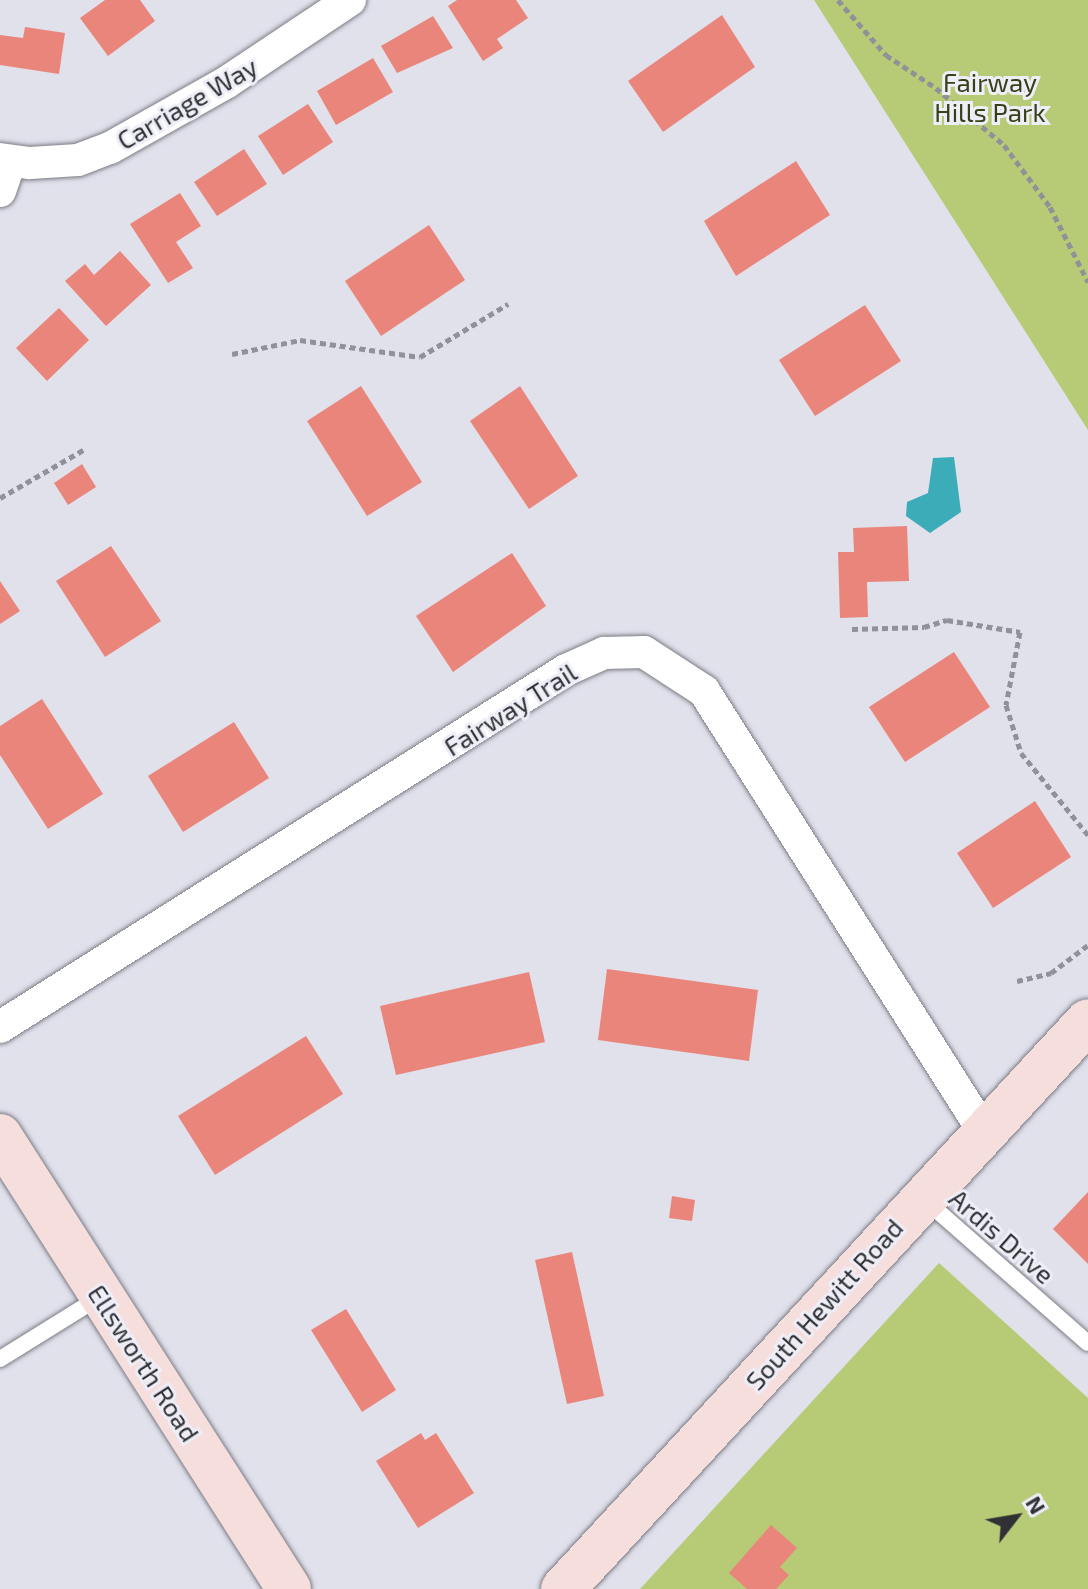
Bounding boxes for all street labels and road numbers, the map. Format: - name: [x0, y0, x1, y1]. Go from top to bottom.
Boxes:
- street label: Carriage Way: [111, 50, 263, 156]
- street label: Fairway Trail: [438, 656, 582, 762]
- street label: Ardis Drive: [943, 1182, 1061, 1290]
- street label: South Hewitt Road: [739, 1212, 909, 1396]
- street label: Ellsworth Road: [82, 1279, 206, 1447]

